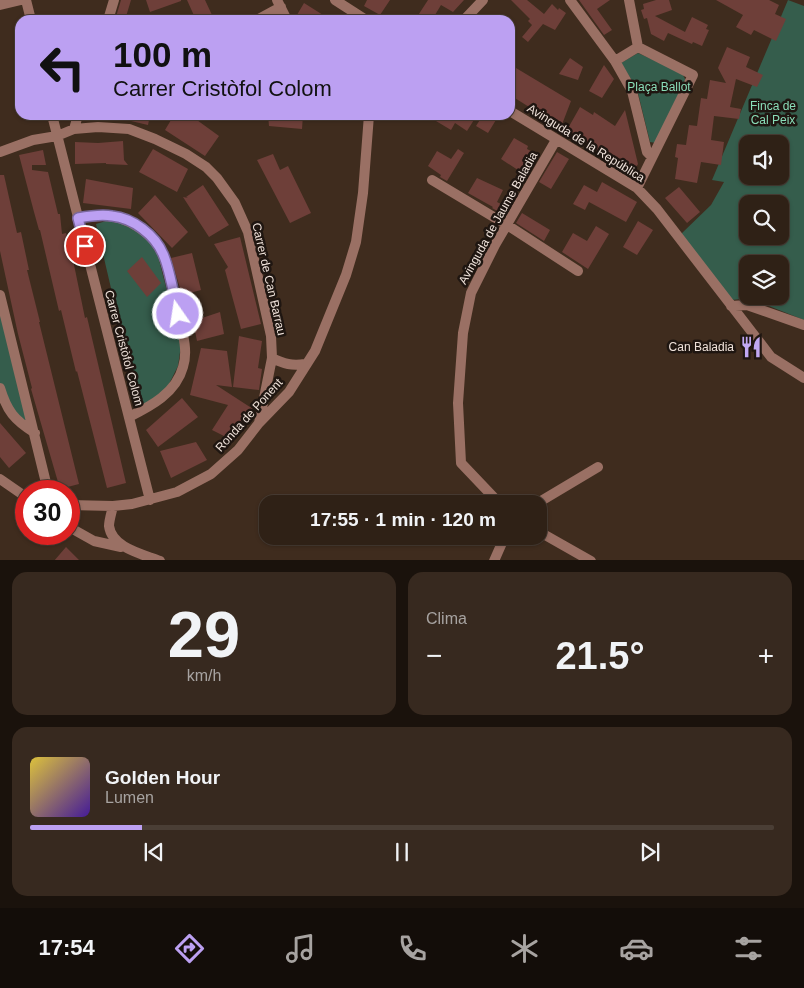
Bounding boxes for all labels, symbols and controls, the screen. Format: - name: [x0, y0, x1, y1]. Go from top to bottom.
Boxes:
- icon: left: [30, 35, 95, 100]
- text: 100 m: [113, 35, 212, 74]
- text: Carrer Cristòfol Colom: [113, 76, 332, 101]
- park label: Plaça Ballot: [627, 80, 691, 94]
- park label: Finca de Cal Peix: [750, 99, 796, 127]
- street label: Avinguda de la República: [525, 101, 648, 185]
- map controls: [739, 135, 789, 305]
- button: sound: [739, 135, 789, 185]
- street label: Avinguda de Jaume Baladia: [456, 149, 540, 287]
- button: search: [739, 195, 789, 245]
- street label: Carrer de Can Barrau: [249, 221, 289, 337]
- pin: [64, 225, 106, 267]
- icon: arrive: [71, 232, 99, 260]
- button: layers: [739, 255, 789, 305]
- position arrow: [151, 287, 203, 339]
- street label: Carrer Cristòfol Colom: [102, 289, 146, 407]
- restaurant icon: Can Baladia: [738, 334, 764, 360]
- place label: Can Baladia: [669, 340, 734, 354]
- street label: Ronda de Ponent: [213, 375, 286, 454]
- speed limit sign: 30: [15, 480, 80, 545]
- text: 17:55 · 1 min · 120 m: [310, 509, 496, 530]
- text: 29: [168, 598, 240, 671]
- text: Clima: [426, 610, 467, 627]
- text: 21.5°: [555, 635, 645, 677]
- text: −: [426, 640, 442, 671]
- text: +: [758, 640, 774, 671]
- text: km/h: [187, 667, 221, 684]
- text: Golden Hour: [105, 767, 220, 788]
- text: Lumen: [105, 789, 154, 806]
- icon: previous: [140, 838, 168, 866]
- icon: pause: [388, 838, 416, 866]
- icon: next: [636, 838, 664, 866]
- icon: directions: [172, 931, 207, 966]
- icon: music: [283, 931, 318, 966]
- icon: phone: [395, 931, 430, 966]
- icon: climate: [507, 931, 542, 966]
- icon: car: [619, 931, 654, 966]
- icon: filters: [731, 931, 766, 966]
- text: 17:54: [38, 935, 95, 960]

